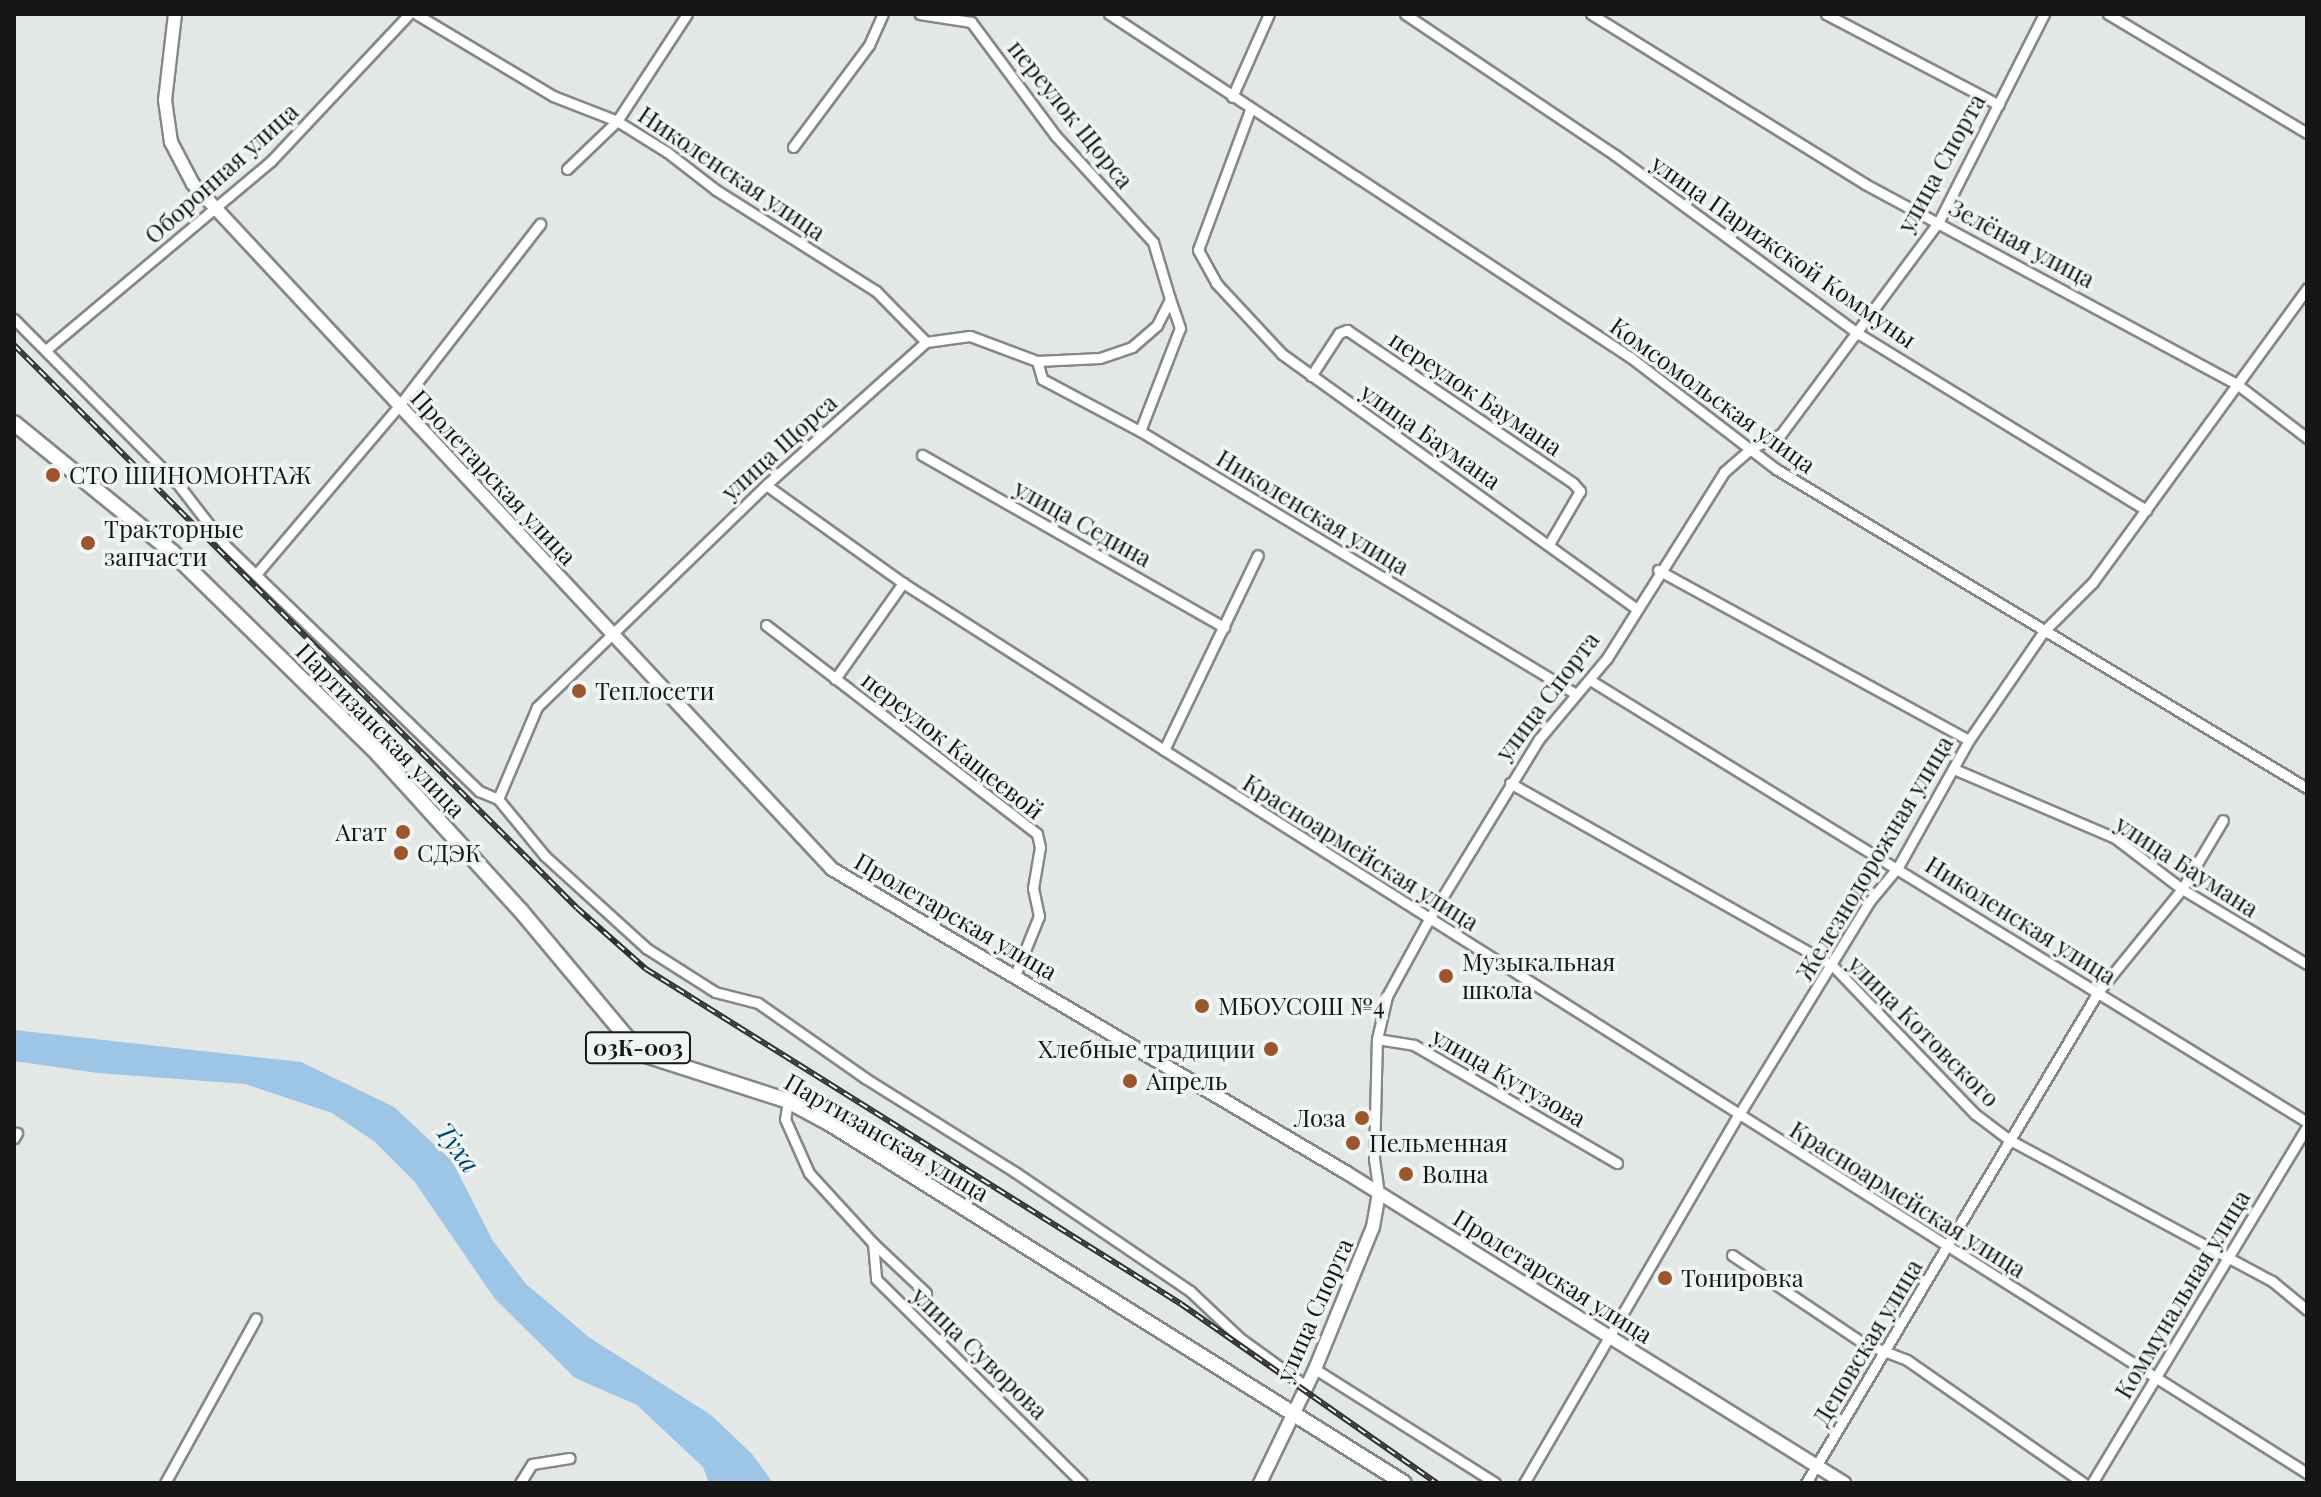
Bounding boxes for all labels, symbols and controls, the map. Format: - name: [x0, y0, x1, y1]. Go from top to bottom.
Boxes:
- street label: переулок Щорса: [1002, 34, 1140, 194]
- street label: улица Спорта: [1891, 89, 1991, 237]
- street label: Оборонная улица: [138, 97, 304, 249]
- street label: Николенская улица: [633, 100, 831, 246]
- street label: улица Парижской Коммуны: [1646, 148, 1922, 354]
- street label: Зелёная улица: [1944, 193, 2100, 293]
- street label: Комсомольская улица: [1605, 311, 1821, 479]
- street label: переулок Баумана: [1384, 324, 1568, 462]
- street label: улица Баумана: [1355, 377, 1507, 495]
- street label: Пролетарская улица: [405, 383, 583, 571]
- street label: улица Щорса: [715, 388, 843, 506]
- street label: Николенская улица: [1212, 443, 1414, 581]
- place label: СТО ШИНОМОНТАЖ: [69, 461, 312, 489]
- marker: СТО ШИНОМОНТАЖ: [44, 466, 62, 484]
- street label: улица Седина: [1009, 473, 1157, 573]
- place label: Тракторные запчасти: [104, 515, 244, 571]
- marker: Тракторные запчасти: [79, 534, 97, 552]
- street label: улица Спорта: [1489, 626, 1605, 766]
- street label: Партизанская улица: [290, 637, 472, 823]
- street label: переулок Кащеевой: [856, 665, 1050, 825]
- place label: Теплосети: [595, 677, 714, 705]
- marker: Теплосети: [570, 682, 588, 700]
- street label: Железнодорожная улица: [1789, 730, 1959, 986]
- street label: Красноармейская улица: [1238, 768, 1484, 936]
- street label: улица Баумана: [2110, 809, 2264, 923]
- place label: Агат: [335, 818, 387, 846]
- marker: Агат: [394, 823, 412, 841]
- place label: СДЭК: [417, 839, 481, 867]
- marker: СДЭК: [392, 844, 410, 862]
- street label: Пролетарская улица: [850, 846, 1062, 986]
- street label: Николенская улица: [1920, 850, 2122, 990]
- place label: Музыкальная школа: [1462, 948, 1615, 1004]
- street label: улица Котовского: [1842, 949, 2006, 1113]
- marker: Музыкальная школа: [1437, 967, 1455, 985]
- place label: МБОУСОШ №4: [1218, 992, 1385, 1020]
- marker: МБОУСОШ №4: [1193, 997, 1211, 1015]
- street label: улица Кутузова: [1427, 1021, 1591, 1133]
- road number: 03К-003: [584, 1030, 692, 1066]
- place label: Хлебные традиции: [1038, 1035, 1255, 1063]
- marker: Хлебные традиции: [1262, 1040, 1280, 1058]
- street label: Партизанская улица: [780, 1067, 994, 1207]
- place label: Апрель: [1146, 1067, 1227, 1095]
- marker: Апрель: [1121, 1072, 1139, 1090]
- place label: Лоза: [1294, 1104, 1346, 1132]
- marker: Лоза: [1353, 1109, 1371, 1127]
- street label: Красноармейская улица: [1785, 1115, 2031, 1283]
- water label: Туха: [429, 1116, 487, 1178]
- place label: Пельменная: [1369, 1129, 1508, 1157]
- marker: Пельменная: [1344, 1134, 1362, 1152]
- place label: Волна: [1422, 1160, 1489, 1188]
- marker: Волна: [1397, 1165, 1415, 1183]
- street label: Коммунальная улица: [2108, 1185, 2256, 1403]
- street label: Пролетарская улица: [1448, 1203, 1658, 1349]
- street label: улица Спорта: [1269, 1234, 1359, 1386]
- street label: Деповская улица: [1806, 1254, 1928, 1430]
- place label: Тонировка: [1681, 1264, 1804, 1292]
- marker: Тонировка: [1656, 1269, 1674, 1287]
- street label: улица Суворова: [906, 1281, 1054, 1425]

